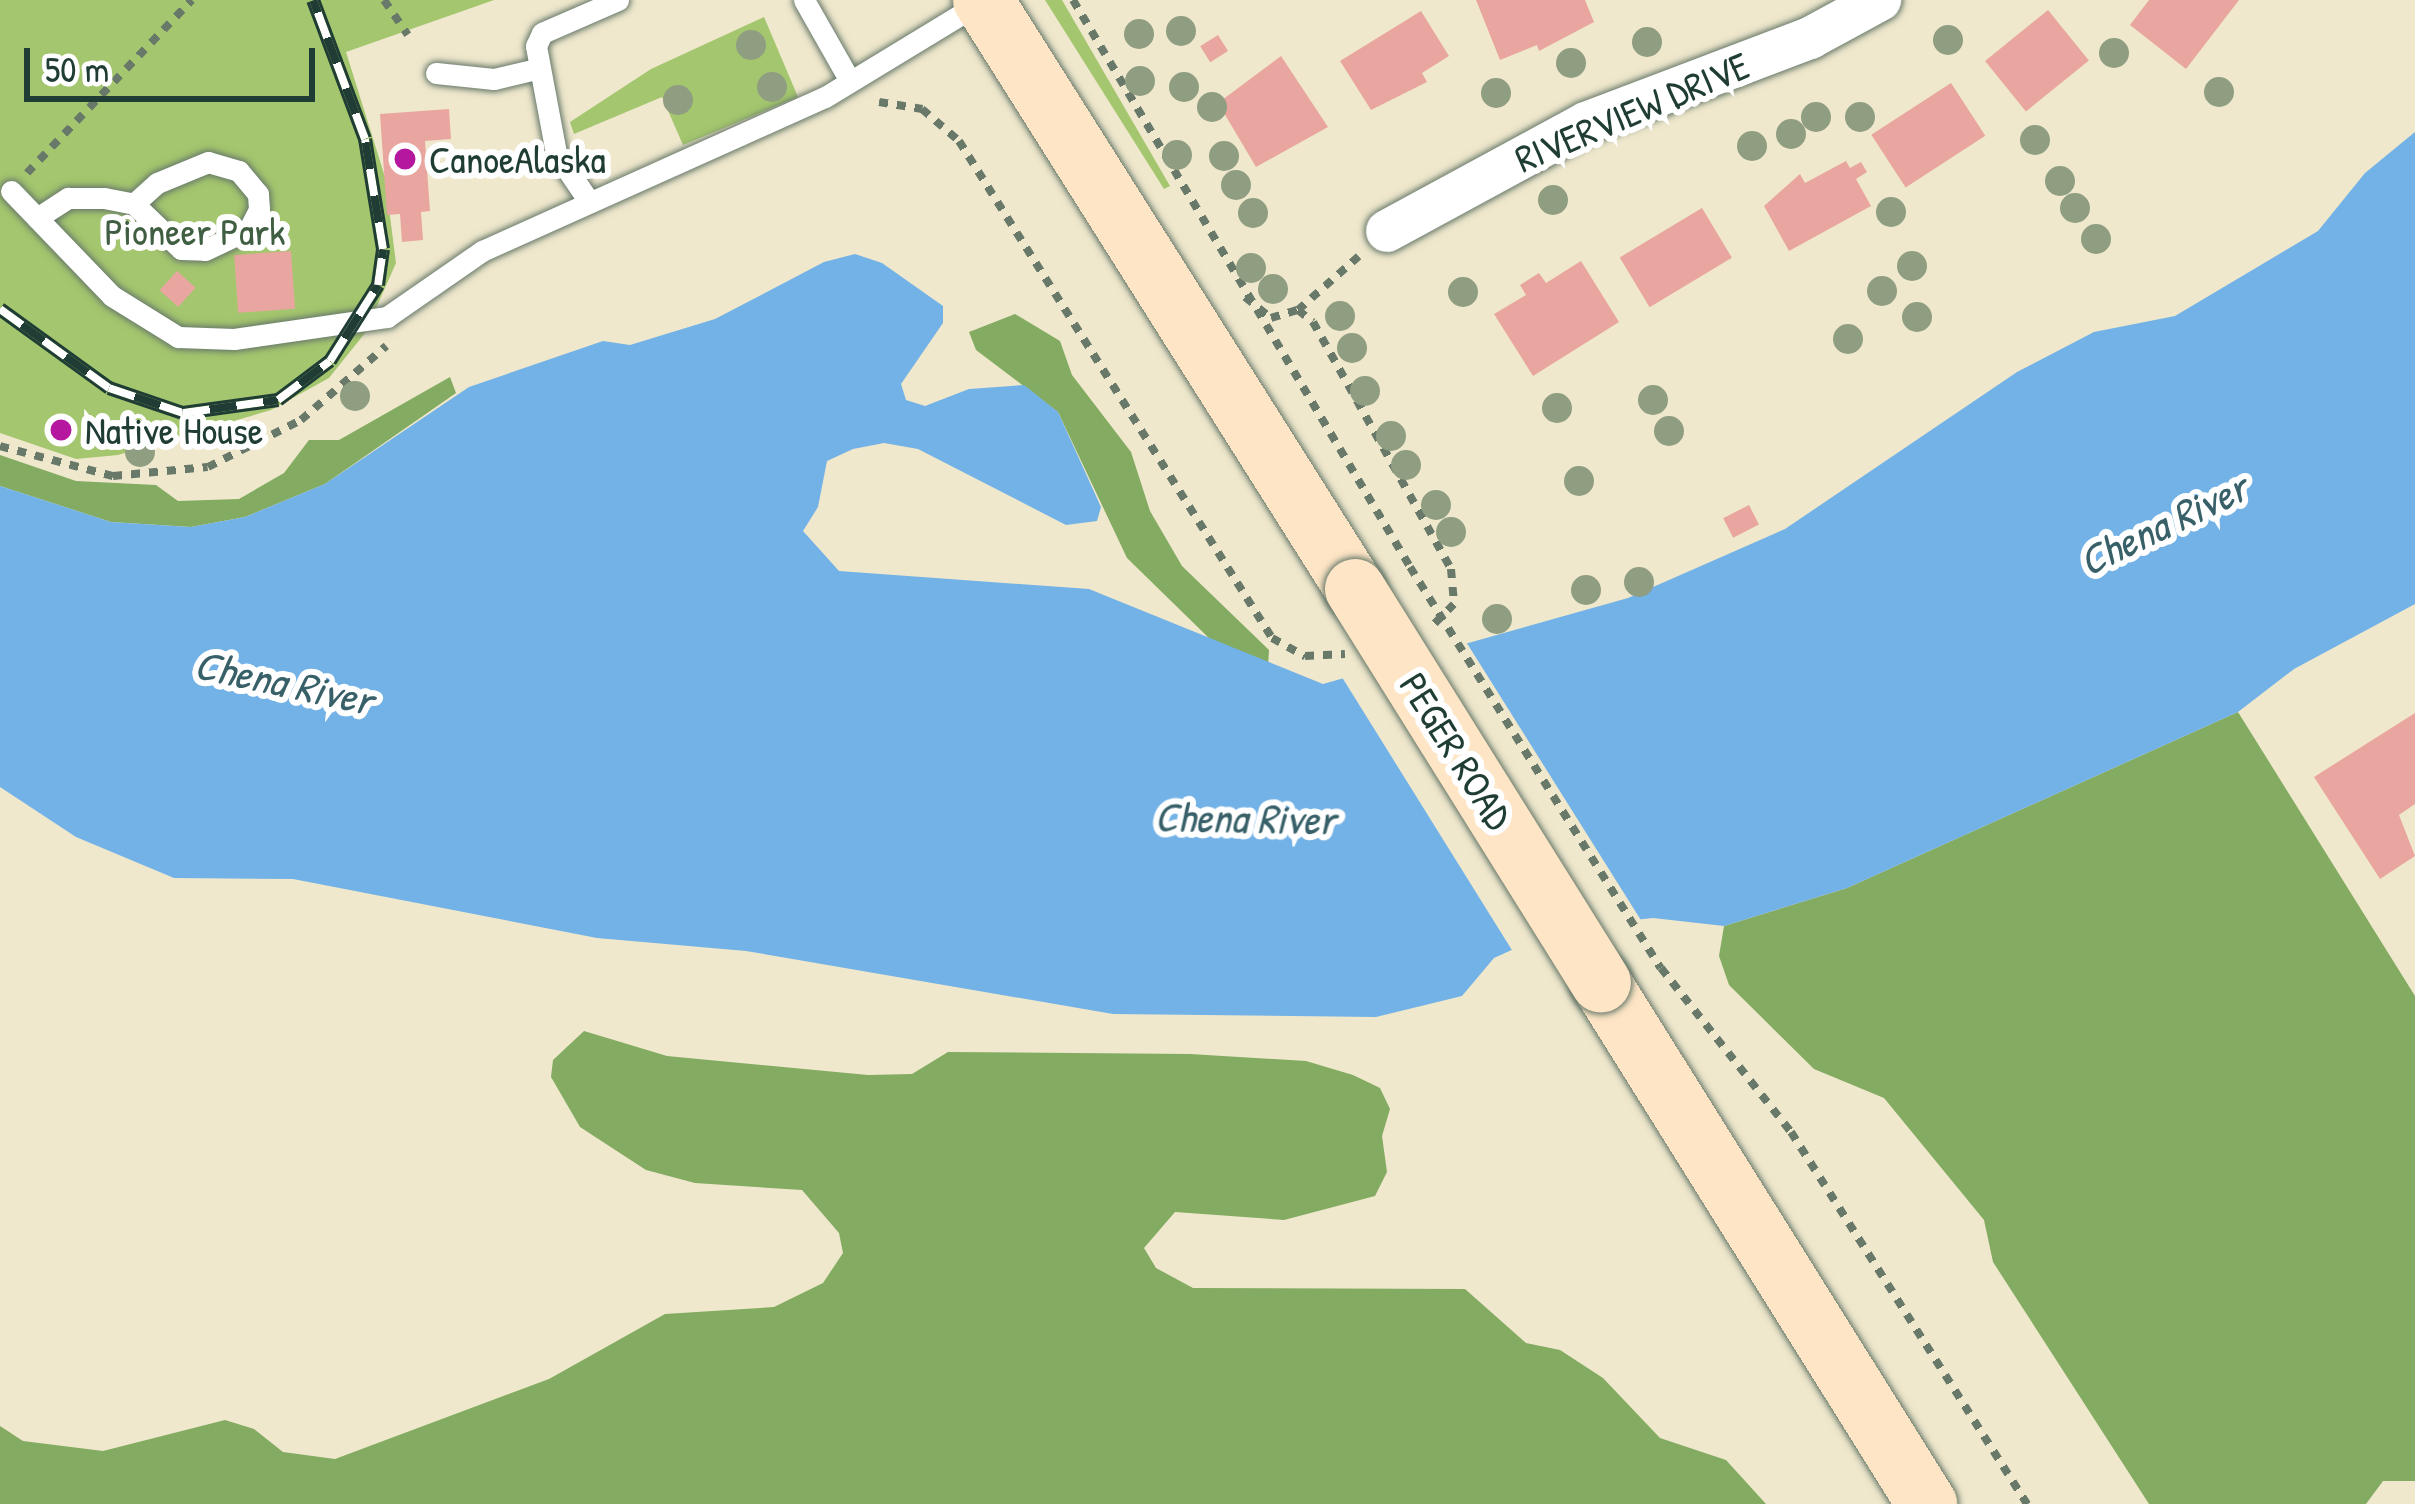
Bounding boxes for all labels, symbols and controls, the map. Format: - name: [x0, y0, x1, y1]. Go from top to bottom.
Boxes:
- scale bar: [30, 24, 321, 98]
- street label: RIVERVIEW DRIVE: [1508, 42, 1756, 182]
- text: 50 m: [45, 44, 109, 93]
- place label: CanoeAlaska: [429, 136, 606, 182]
- marker: CanoeAlaska: [392, 146, 418, 172]
- park label: Pioneer Park: [104, 208, 286, 254]
- place label: Native House: [85, 407, 263, 453]
- marker: Native House: [48, 417, 74, 443]
- water label: Chena River: [2071, 462, 2255, 586]
- water label: Chena River: [190, 639, 378, 725]
- street label: PEGER ROAD: [1390, 664, 1522, 838]
- water label: Chena River: [1154, 791, 1336, 845]

